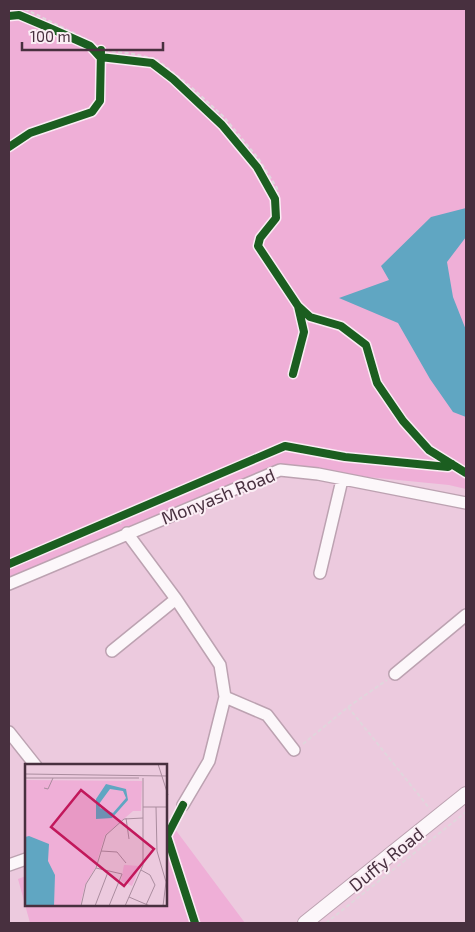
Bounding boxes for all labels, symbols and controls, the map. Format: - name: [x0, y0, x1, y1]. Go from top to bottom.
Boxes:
- scale bar: [22, 20, 164, 52]
- text: 100 m: [30, 27, 71, 45]
- street label: Monyash Road: [158, 463, 278, 529]
- inset map: [25, 764, 168, 907]
- street label: Duffy Road: [344, 822, 428, 896]

